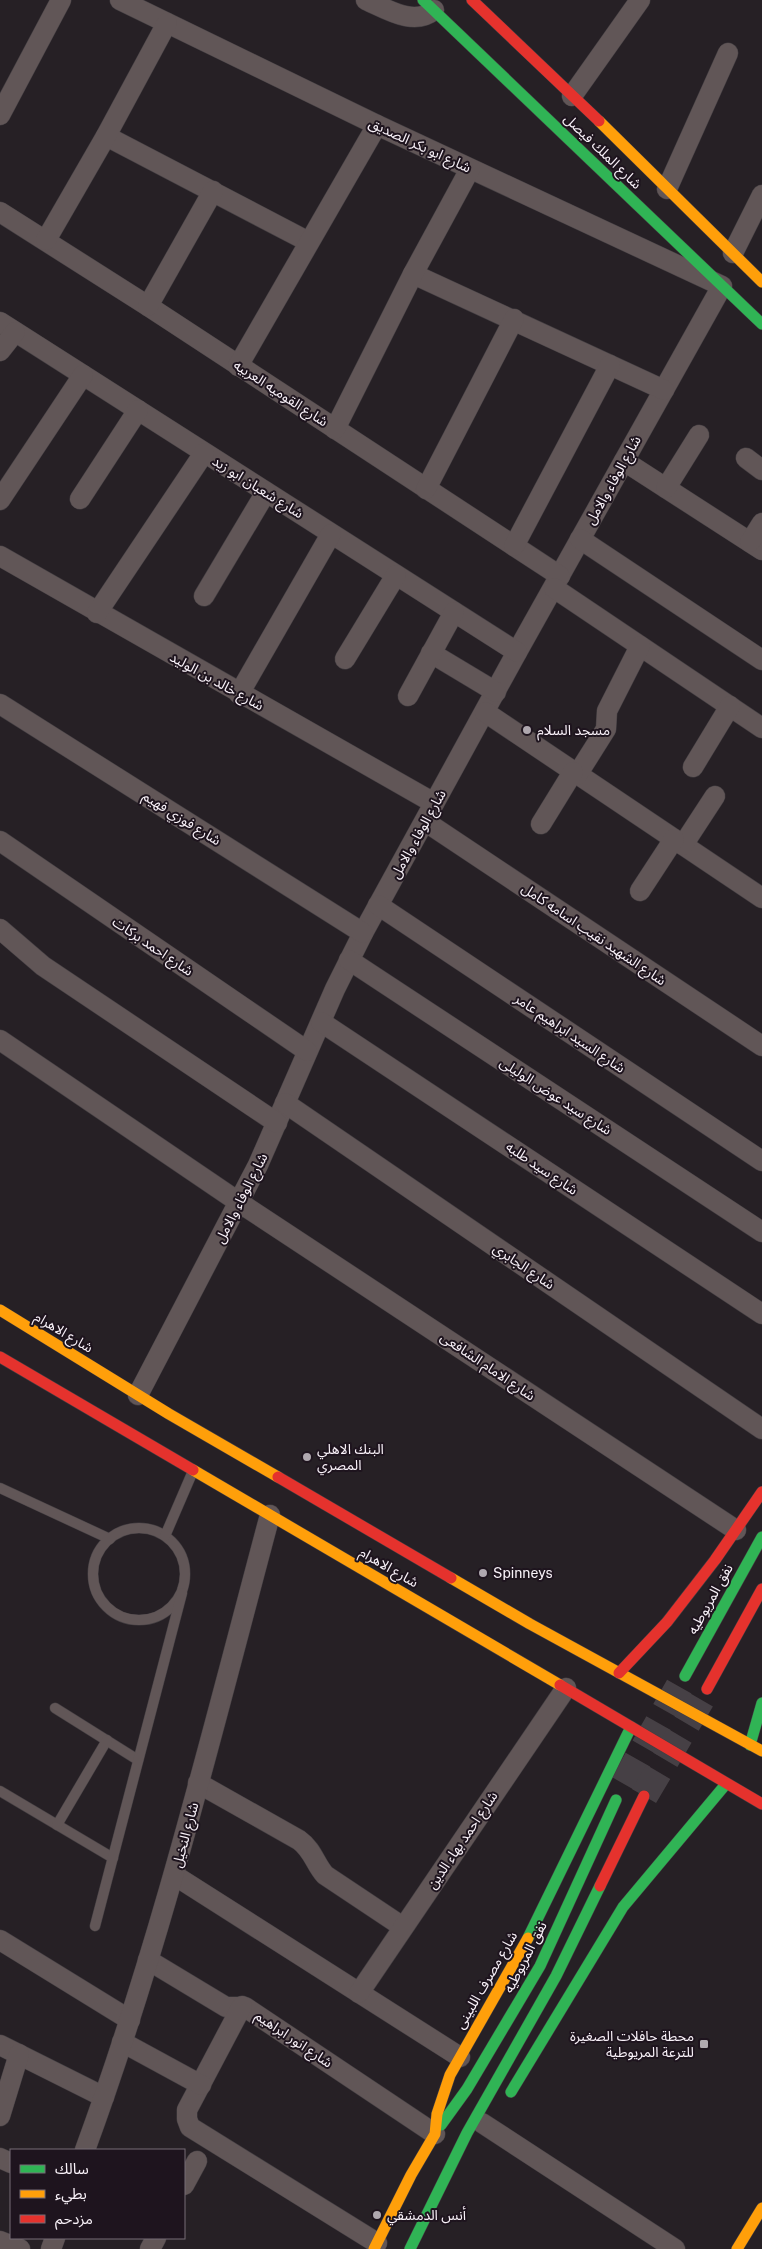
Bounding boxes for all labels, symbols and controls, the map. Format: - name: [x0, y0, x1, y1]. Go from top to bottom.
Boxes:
- street label: شارع الملك فيصل: [559, 110, 645, 194]
- street label: شارع ابو بكر الصديق: [365, 114, 474, 178]
- street label: شارع القوميه العربيه: [229, 357, 331, 432]
- street label: شارع الوفاء والامل: [582, 433, 647, 529]
- street label: شارع شعبان ابو زيد: [208, 453, 306, 524]
- street label: شارع خالد بن الوليد: [166, 649, 267, 716]
- place label: مسجد السلام: [537, 722, 610, 741]
- marker: مسجد السلام: [521, 724, 533, 736]
- street label: شارع الوفاء والامل: [387, 787, 452, 883]
- street label: شارع فوزي فهيم: [138, 788, 224, 851]
- street label: شارع الشهيد نقيب اسامه كامل: [517, 880, 669, 991]
- street label: شارع احمد بركات: [108, 913, 196, 981]
- street label: شارع السيد ابراهيم عامر: [509, 990, 628, 1078]
- street label: شارع سيد عوض الوليلى: [495, 1054, 615, 1141]
- street label: شارع سيد طلبه: [501, 1138, 581, 1200]
- street label: شارع الوفاء والامل: [211, 1150, 273, 1247]
- street label: شارع الجابري: [488, 1240, 558, 1295]
- street label: شارع الاهرام: [30, 1308, 96, 1358]
- street label: شارع الامام الشافعى: [436, 1328, 538, 1406]
- place label: البنك الاهلي المصري: [317, 1441, 384, 1476]
- marker: البنك الاهلي المصري: [301, 1451, 313, 1463]
- street label: شارع الاهرام: [355, 1544, 421, 1593]
- street label: نفق المريوطيه: [684, 1561, 738, 1638]
- place label: Spinneys: [493, 1565, 553, 1581]
- marker: Spinneys: [477, 1567, 489, 1579]
- street label: شارع احمد بهاء الدين: [423, 1788, 503, 1893]
- street label: شارع النخيل: [169, 1801, 204, 1870]
- street label: نفق المريوطيه: [500, 1918, 552, 1996]
- street label: شارع مصرف اللبينى: [452, 1928, 523, 2033]
- street label: شارع انور ابراهيم: [251, 2007, 336, 2073]
- place label: محطة حافلات الصغيرة للترعة المريوطية: [570, 2028, 694, 2061]
- marker: محطة حافلات الصغيرة للترعة المريوطية: [698, 2038, 710, 2050]
- legend: [10, 2149, 185, 2239]
- text: سالك: [55, 2160, 89, 2177]
- text: بطيء: [55, 2185, 87, 2205]
- place label: أنس الدمشقي: [387, 2206, 467, 2226]
- marker: أنس الدمشقي: [371, 2209, 383, 2221]
- text: مزدحم: [55, 2210, 93, 2230]

